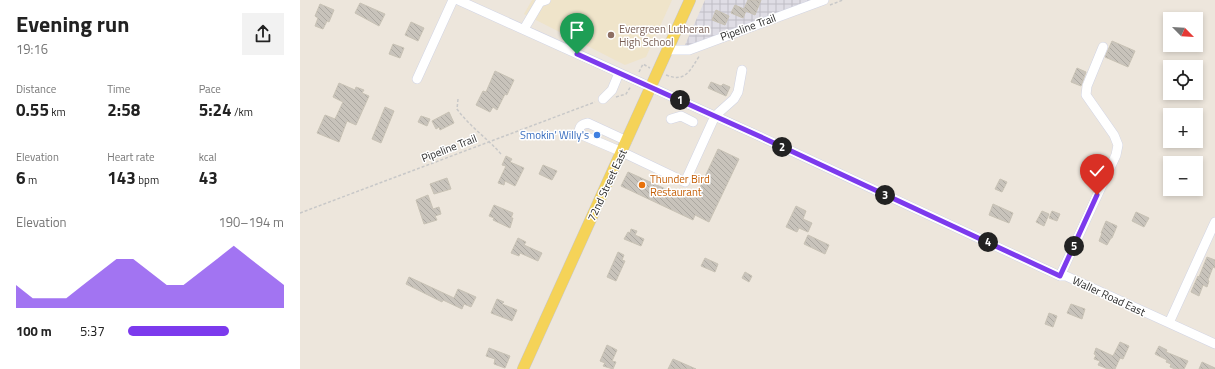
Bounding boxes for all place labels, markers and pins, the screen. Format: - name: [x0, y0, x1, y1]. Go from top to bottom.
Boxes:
- pin: [560, 13, 594, 54]
- place label: Evergreen Lutheran High School: [619, 21, 710, 50]
- marker: Evergreen Lutheran High School: [606, 30, 616, 40]
- pin: 1: [670, 90, 690, 110]
- place label: Smokin' Willy's: [520, 127, 589, 143]
- marker: Smokin' Willy's: [592, 130, 602, 140]
- pin: 2: [772, 137, 792, 157]
- pin: [1080, 154, 1114, 195]
- place label: Thunder Bird Restaurant: [650, 171, 710, 200]
- marker: Thunder Bird Restaurant: [637, 180, 647, 190]
- pin: 3: [875, 185, 895, 205]
- pin: 4: [978, 232, 998, 252]
- pin: 5: [1064, 236, 1084, 256]

